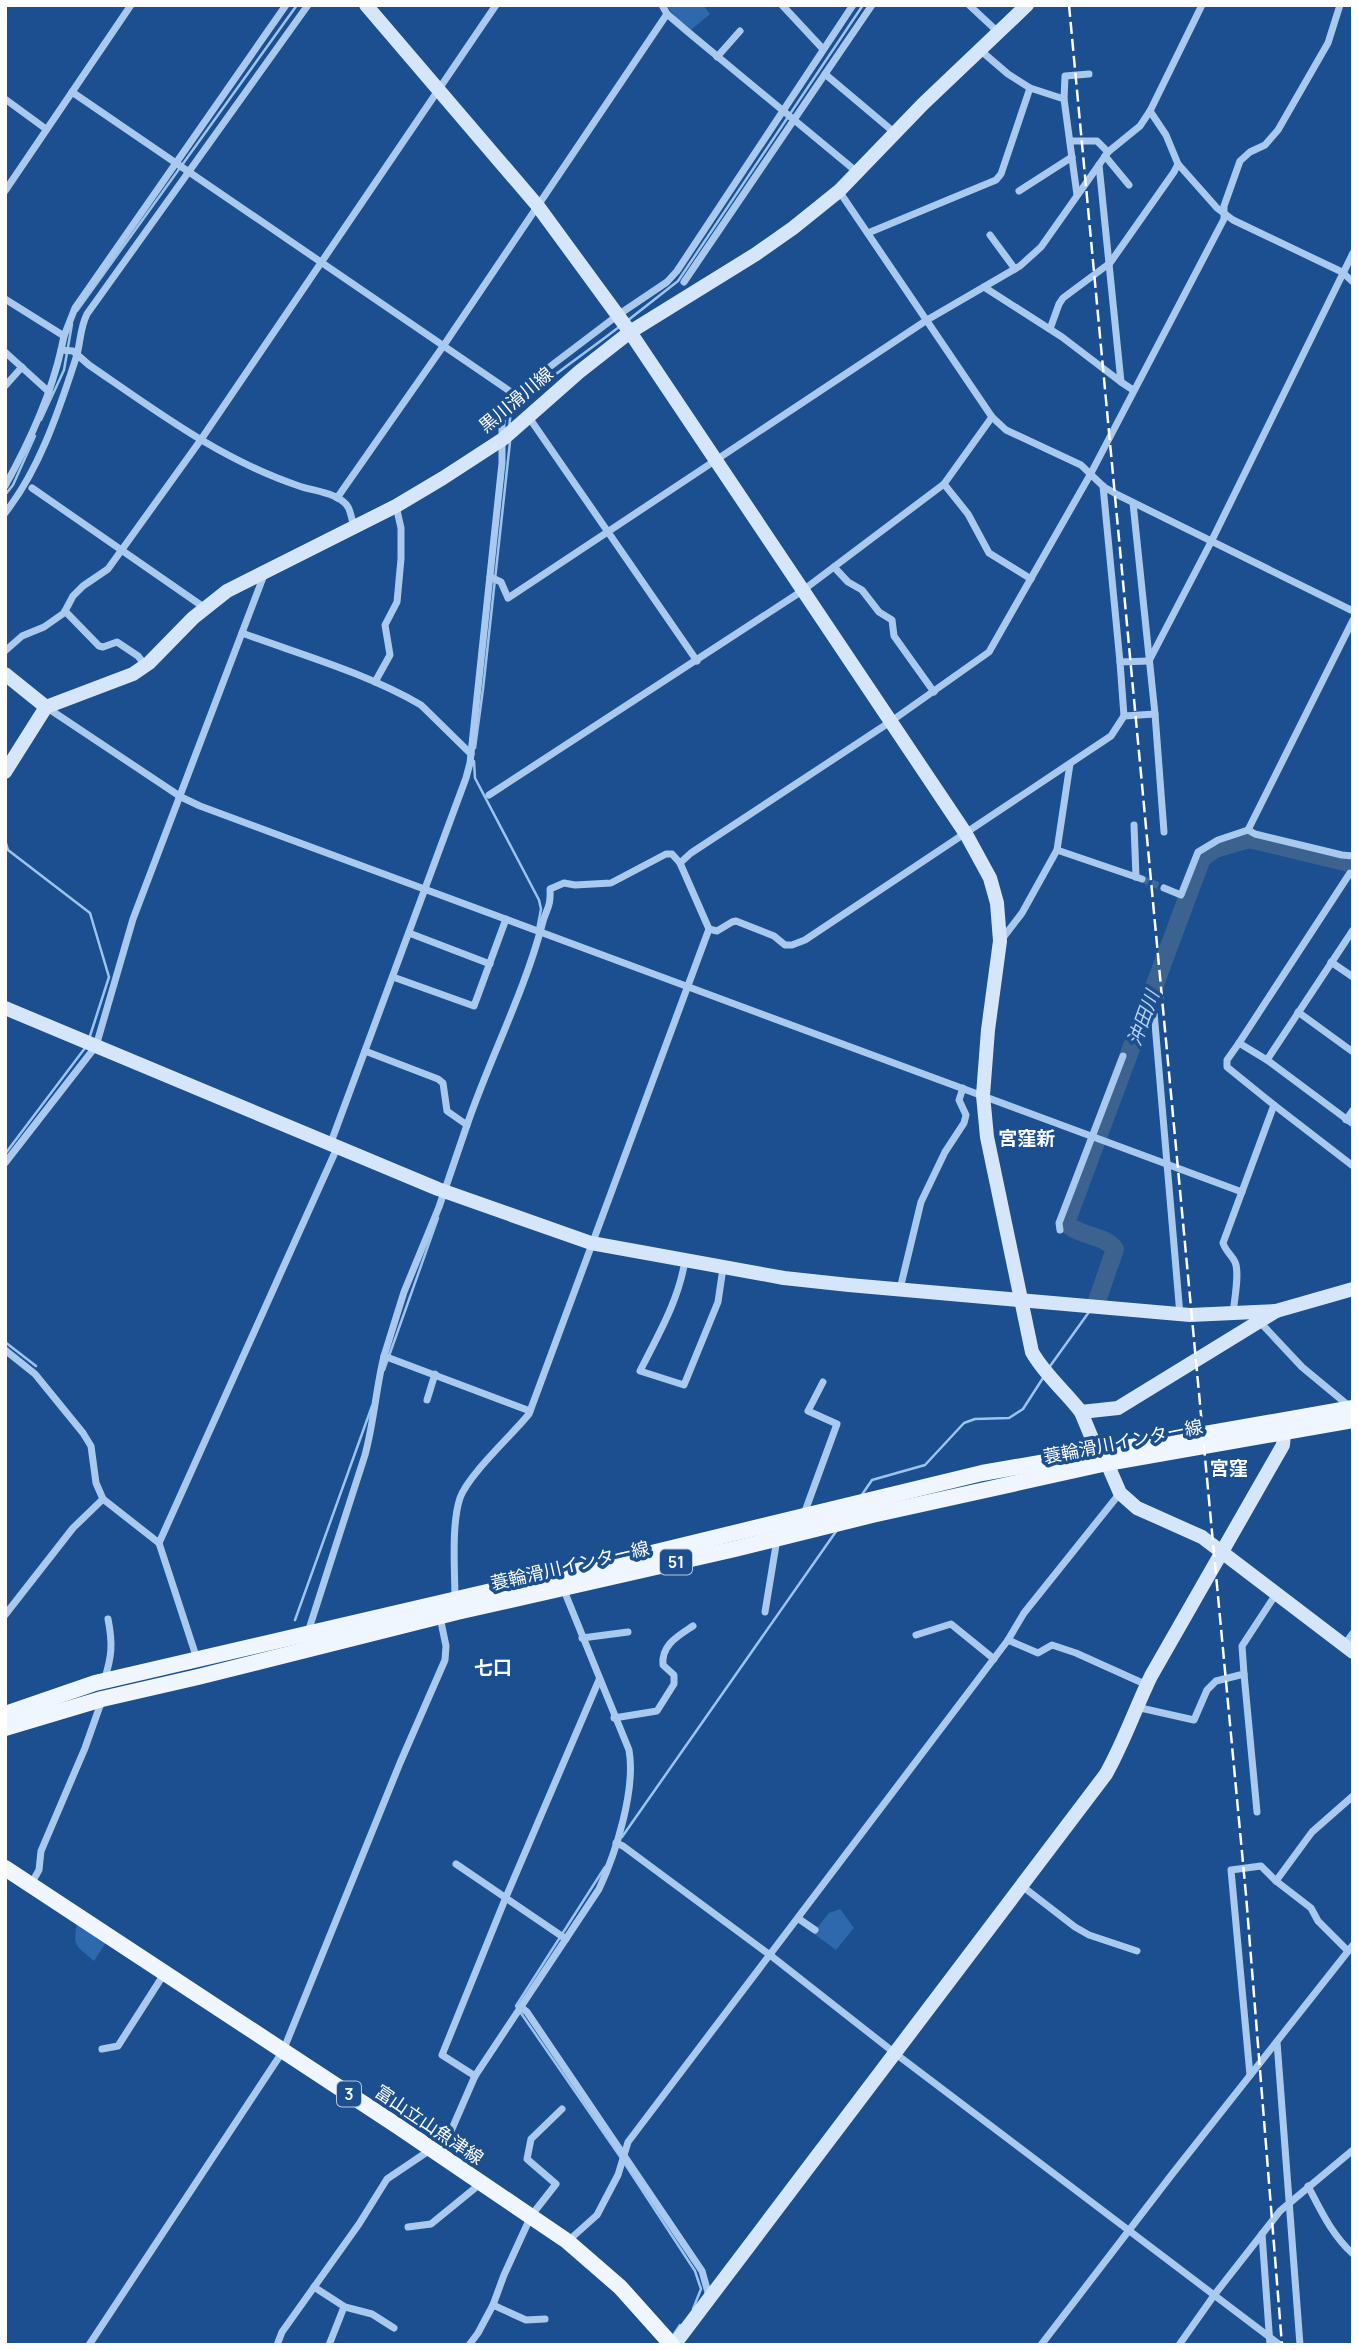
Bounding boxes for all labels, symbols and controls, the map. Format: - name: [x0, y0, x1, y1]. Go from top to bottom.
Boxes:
- street label: 黒川滑川線: [473, 361, 558, 437]
- water label: 沖田川: [1121, 985, 1166, 1049]
- district label: 宮窪新: [998, 1125, 1056, 1151]
- street label: 蓑輪滑川インター線: [1041, 1414, 1205, 1468]
- district label: 宮窪: [1210, 1455, 1248, 1481]
- street label: 蓑輪滑川インター線: [488, 1535, 651, 1595]
- road number: 51: [660, 1550, 692, 1574]
- district label: 七口: [474, 1654, 512, 1680]
- street label: 富山立山魚津線: [371, 2079, 488, 2169]
- road number: 3: [337, 2082, 361, 2106]

